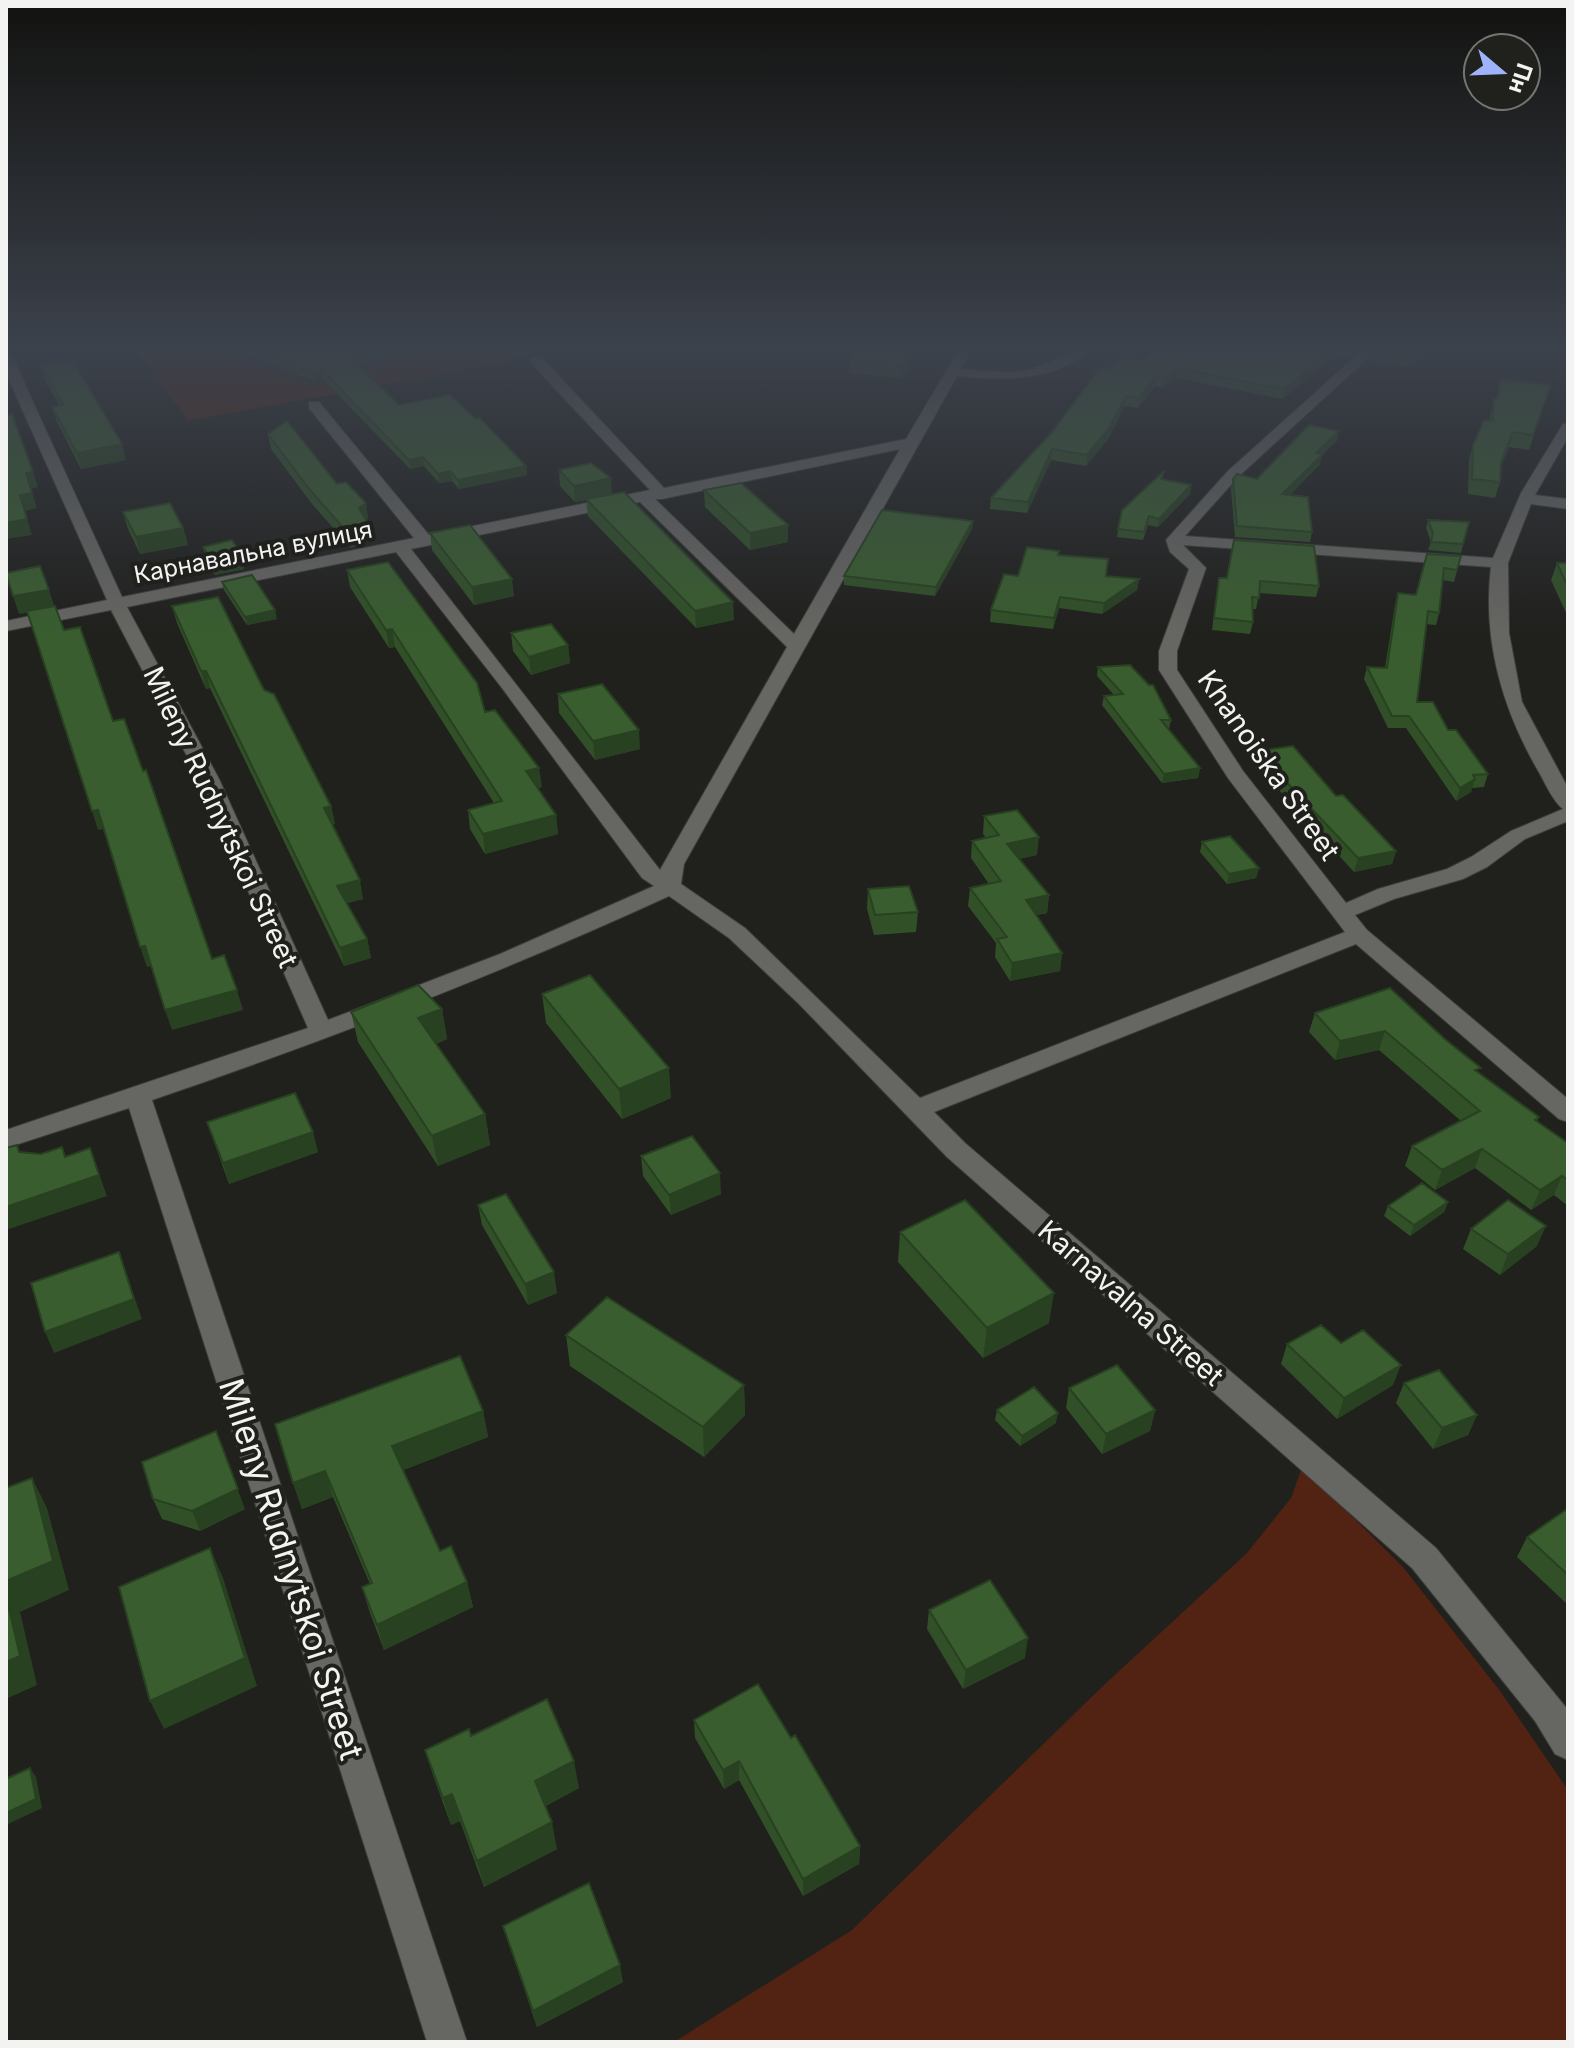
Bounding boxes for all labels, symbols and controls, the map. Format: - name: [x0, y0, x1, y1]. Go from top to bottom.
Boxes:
- north arrow: [1462, 32, 1542, 112]
- text: Пн: [1504, 60, 1538, 97]
- street label: Карнавальна вулиця: [131, 515, 375, 589]
- street label: Mileny Rudnytskoi Street: [136, 661, 306, 973]
- street label: Khanoiska Street: [1191, 664, 1347, 866]
- street label: Karnavalna Street: [1031, 1213, 1231, 1393]
- street label: Mileny Rudnytskoi Street: [211, 1373, 373, 1765]

